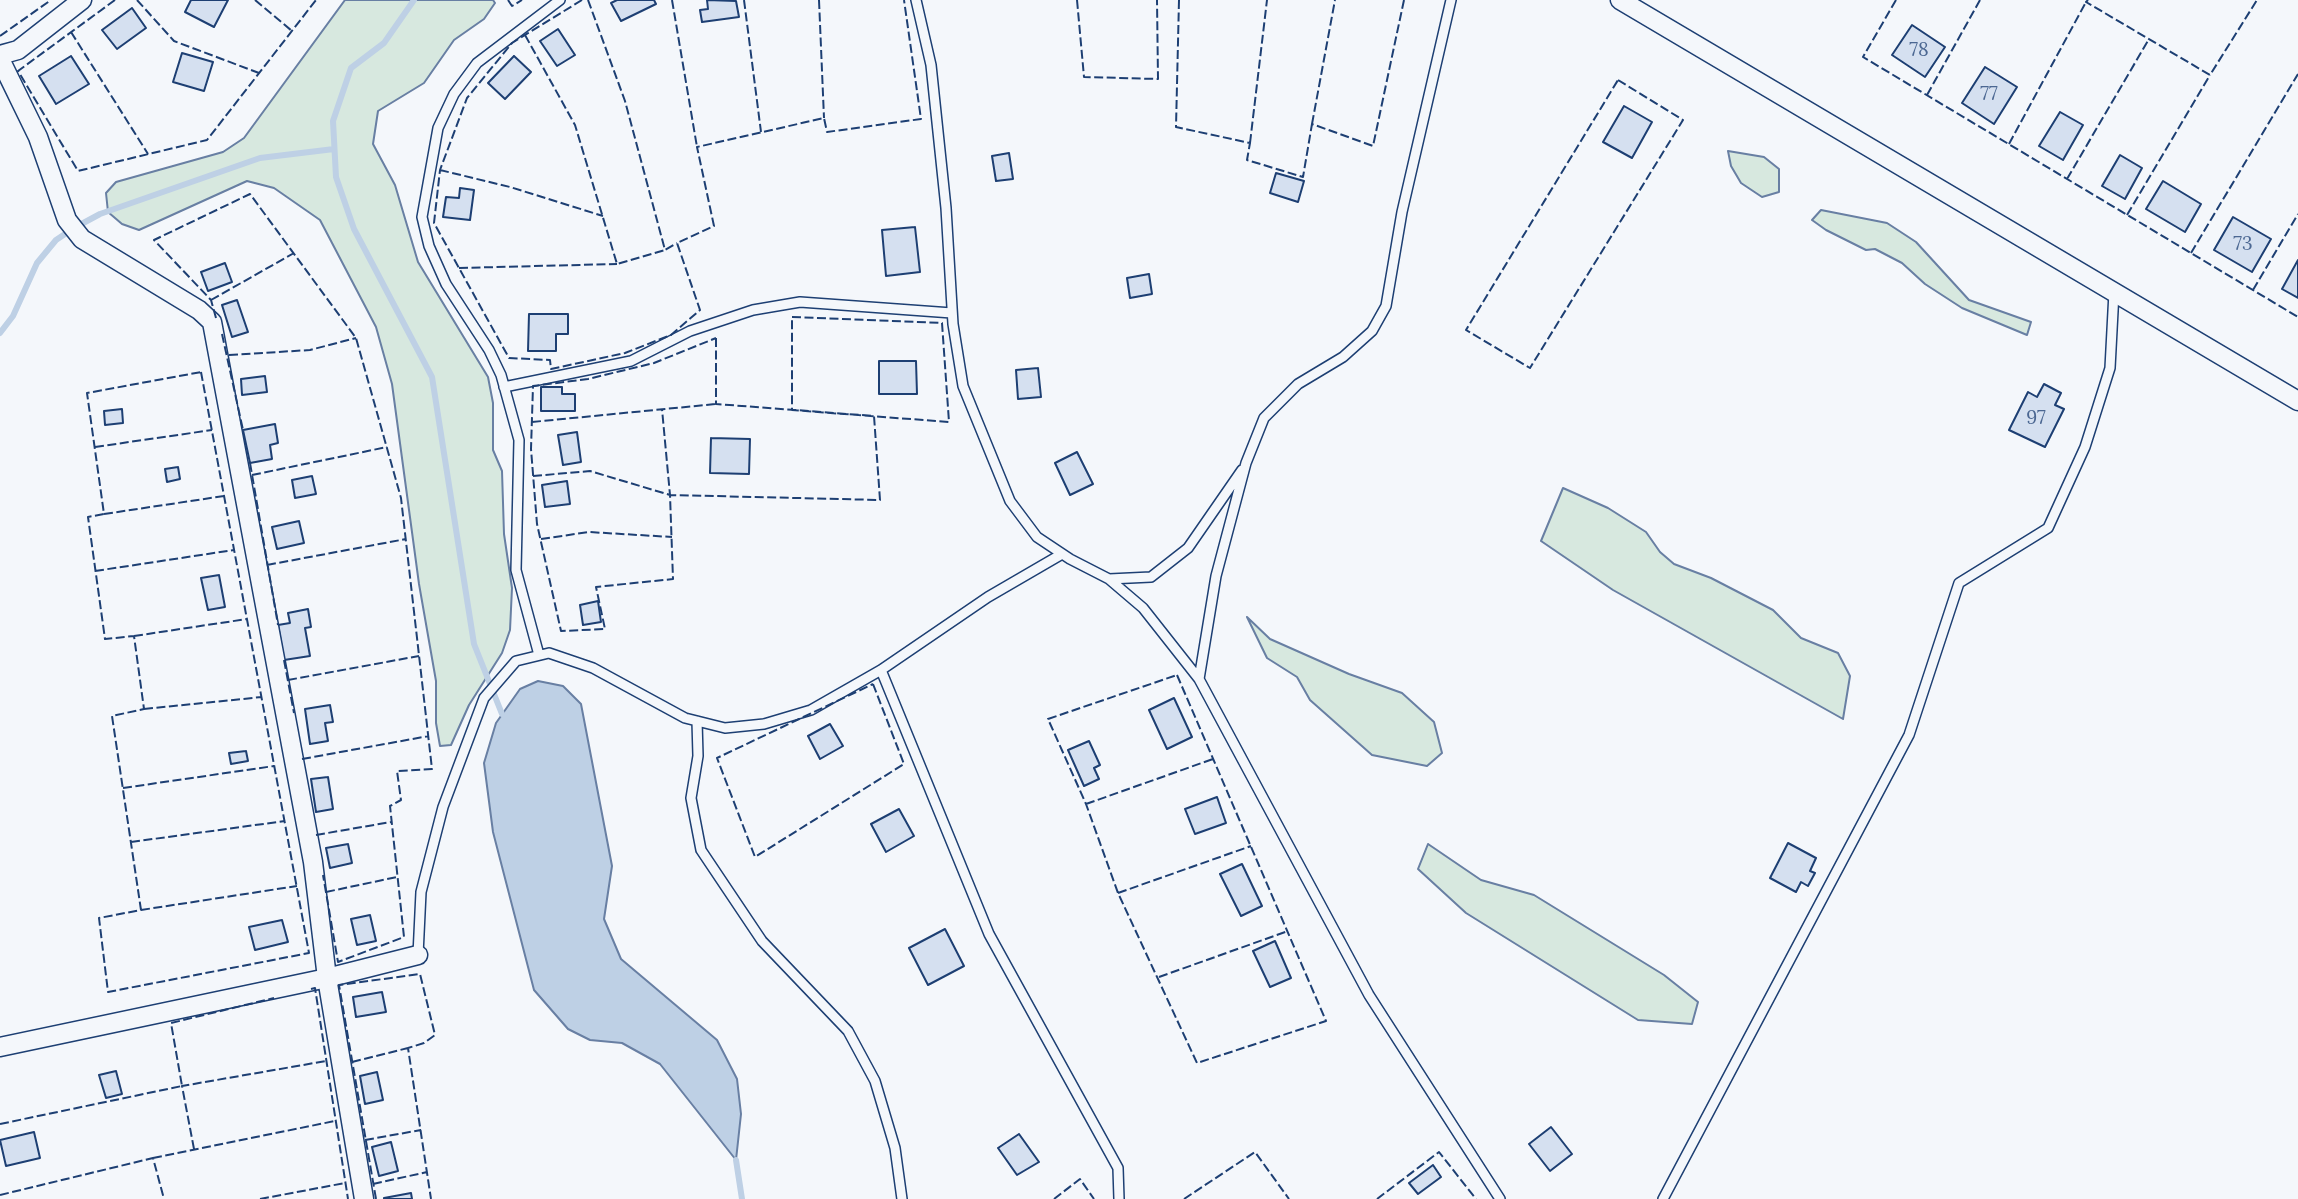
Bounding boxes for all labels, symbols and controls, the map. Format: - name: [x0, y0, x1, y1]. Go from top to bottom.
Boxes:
- house number: 78: [1909, 40, 1929, 62]
- house number: 77: [1980, 84, 1998, 106]
- house number: 73: [2233, 234, 2253, 256]
- house number: 97: [2026, 408, 2046, 430]

